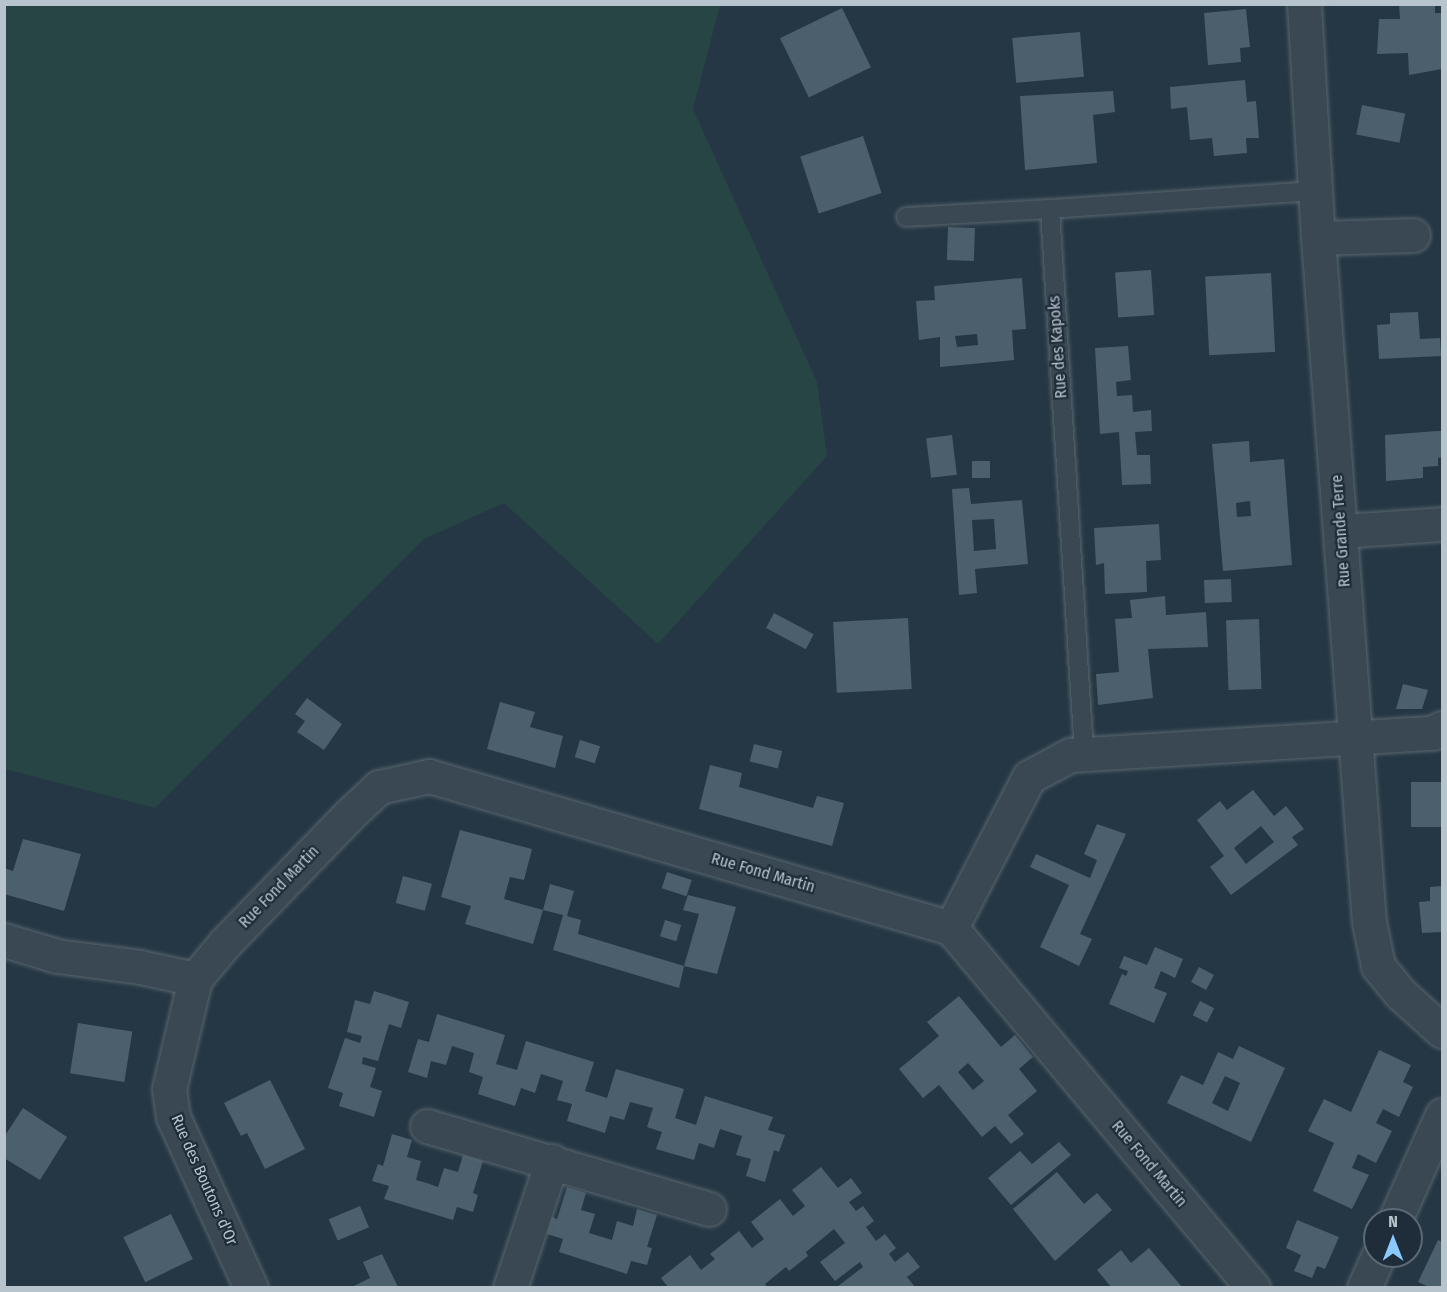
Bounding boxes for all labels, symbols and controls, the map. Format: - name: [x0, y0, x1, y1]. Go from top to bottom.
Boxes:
- street label: Rue des Kapoks: [1045, 295, 1071, 399]
- street label: Rue Grande Terre: [1327, 474, 1355, 588]
- street label: Rue Fond Martin: [235, 842, 323, 932]
- street label: Rue Fond Martin: [709, 849, 817, 897]
- street label: Rue des Boutons d'Or: [167, 1112, 241, 1248]
- street label: Rue Fond Martin: [1107, 1117, 1191, 1211]
- north arrow: [1363, 1208, 1423, 1268]
- text: N: [1388, 1212, 1398, 1231]

